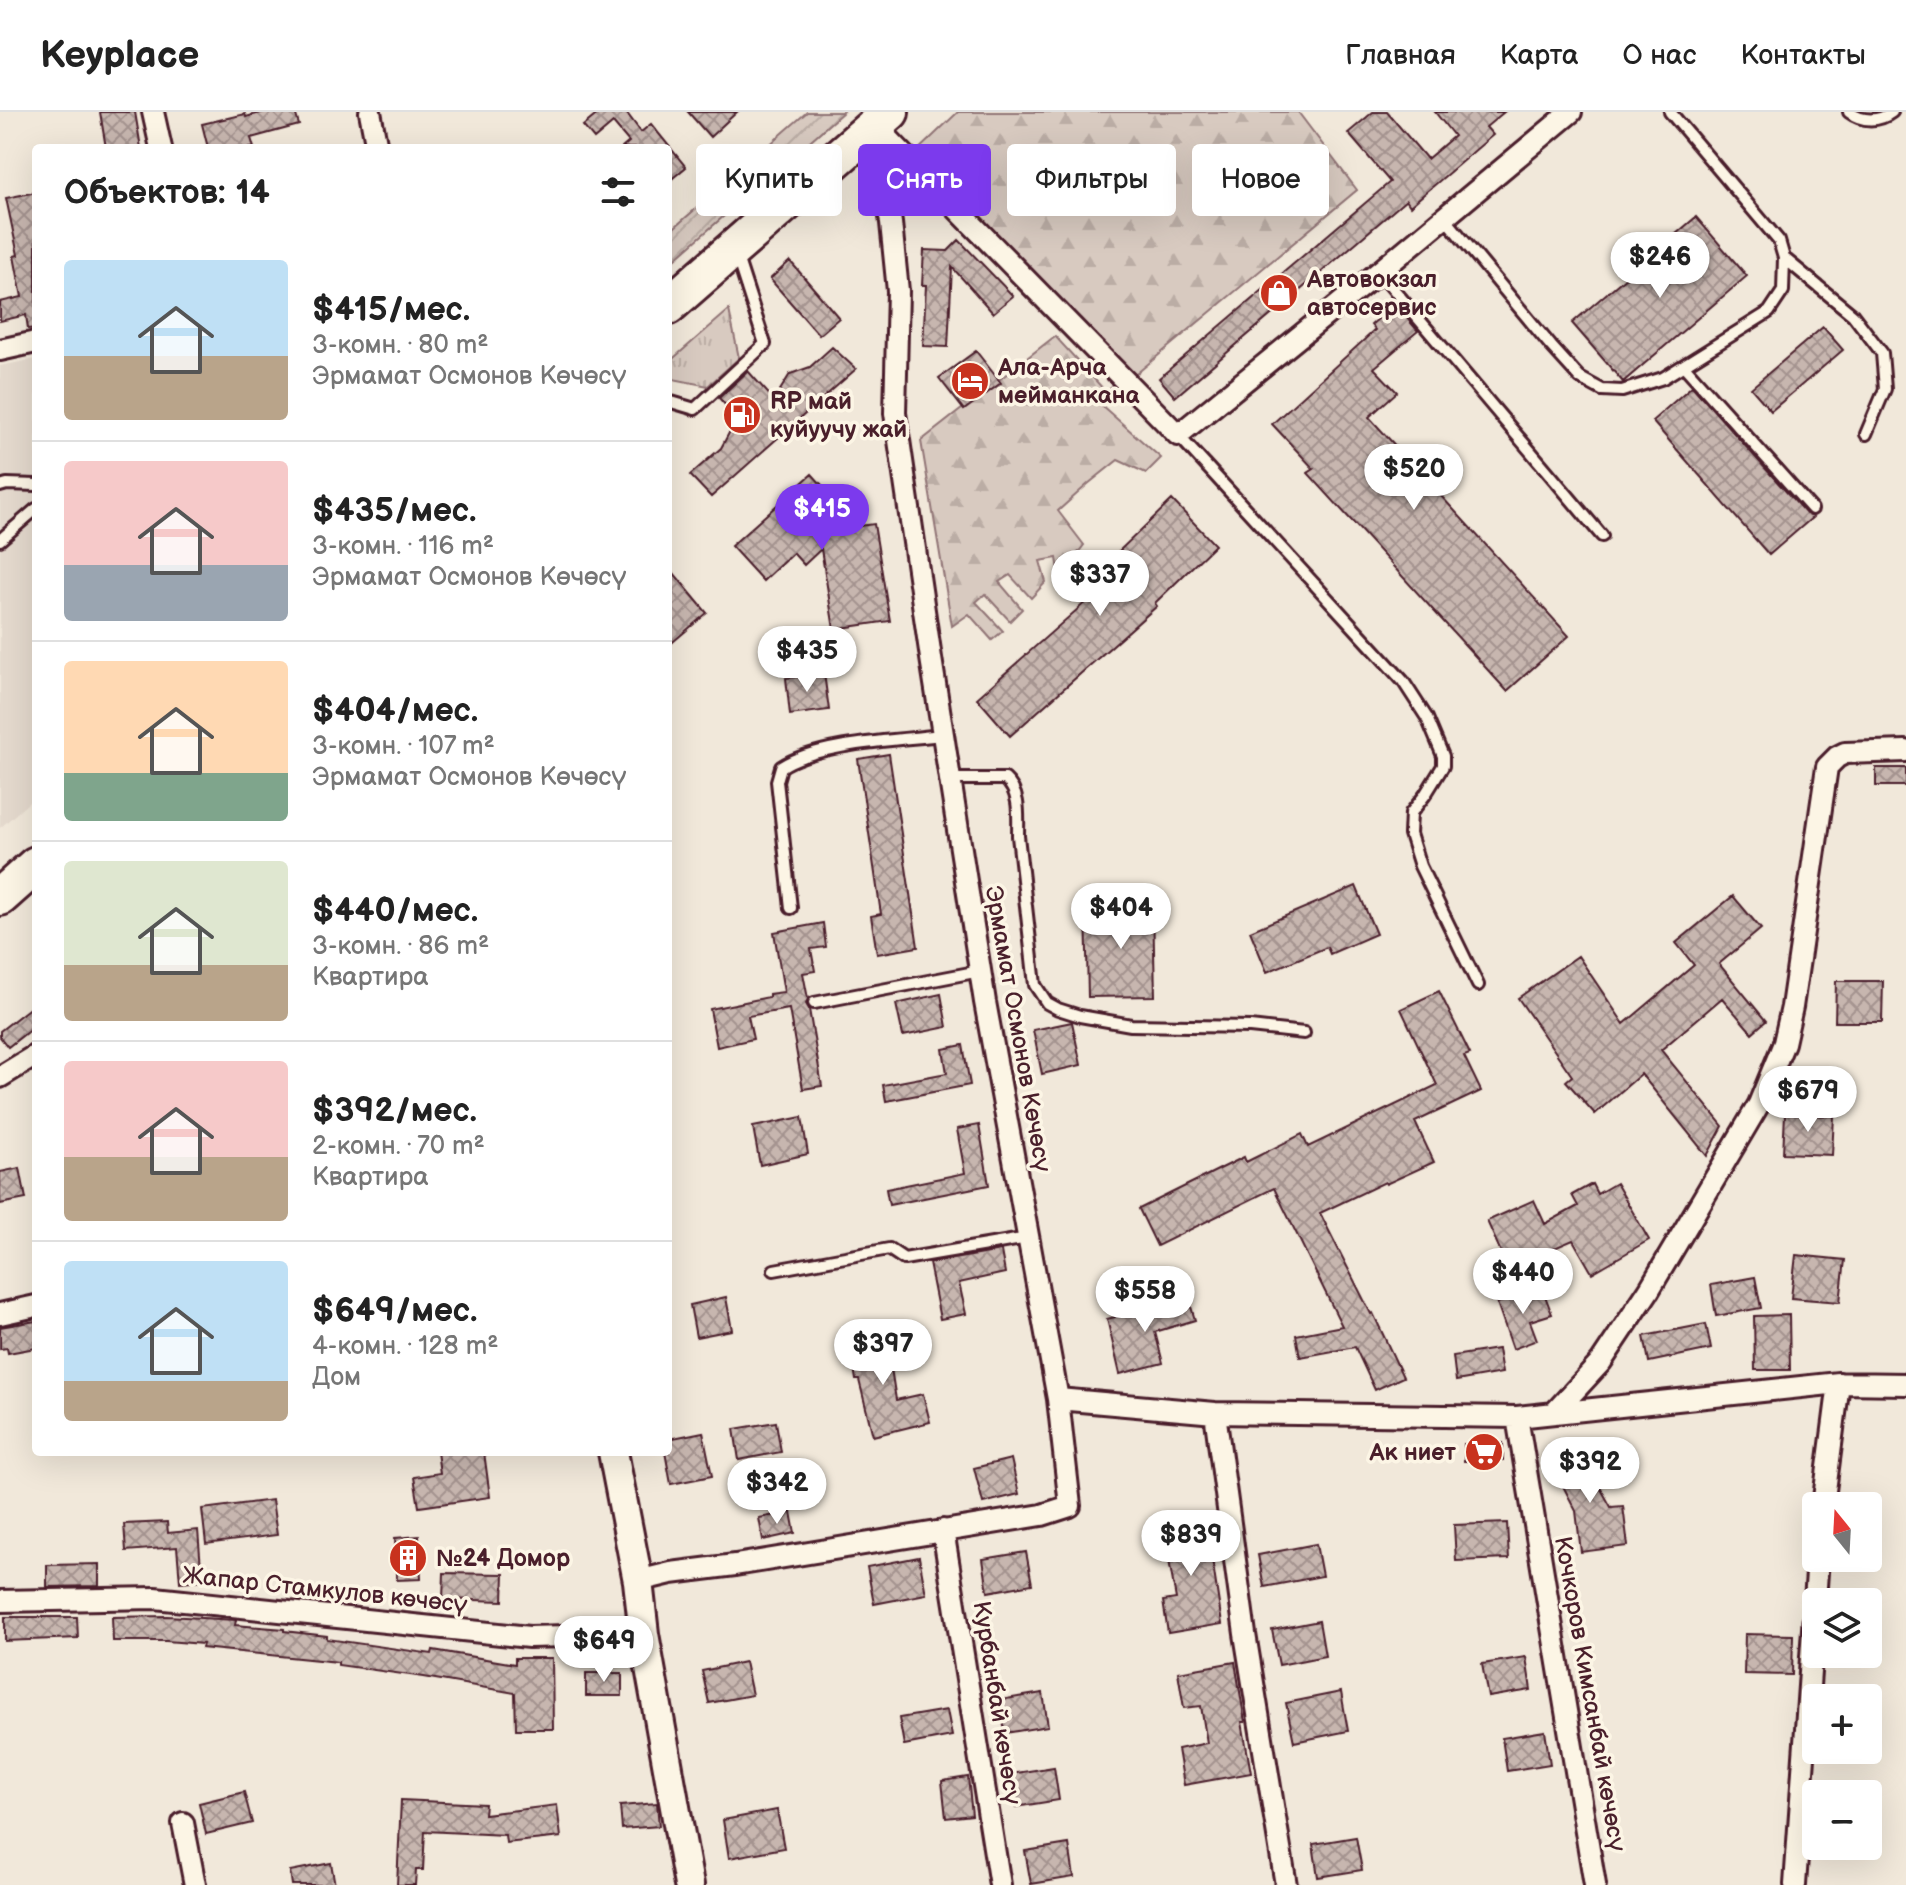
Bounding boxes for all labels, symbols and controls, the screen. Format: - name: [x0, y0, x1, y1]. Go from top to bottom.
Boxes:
- text: Keyplace: [40, 33, 199, 78]
- text: Главная: [1345, 39, 1456, 72]
- text: Карта: [1500, 39, 1579, 72]
- text: О нас: [1623, 39, 1696, 72]
- text: Контакты: [1740, 39, 1866, 72]
- chip: Купить: [696, 144, 842, 216]
- chip: Снять: [858, 144, 991, 216]
- chip: Фильтры: [1007, 144, 1176, 216]
- chip: Новое: [1192, 144, 1329, 216]
- icon: filters: [596, 170, 640, 214]
- text: Объектов: 14: [64, 172, 270, 213]
- pin: $246: [1613, 232, 1707, 300]
- text: $246: [1629, 242, 1691, 273]
- place label: Автовокзал автосервис: [1306, 265, 1437, 322]
- shop icon: Автовокзал автосервис: [1258, 272, 1300, 314]
- text: $415/мес.: [312, 289, 470, 330]
- icon: home: [128, 292, 224, 388]
- text: 3-комн. · 80 m²: [312, 330, 489, 361]
- place label: Ала-Арча мейманкана: [997, 353, 1141, 410]
- hotel icon: Ала-Арча мейманкана: [949, 360, 991, 402]
- text: Эрмамат Осмонов Көчөсү: [312, 361, 627, 392]
- place label: RP май куйуучу жай: [770, 387, 907, 444]
- fuel station icon: RP май куйуучу жай: [721, 394, 763, 436]
- pin: $520: [1367, 444, 1461, 512]
- text: $520: [1382, 454, 1446, 485]
- pin: $415: [775, 484, 869, 552]
- text: $435/мес.: [312, 490, 476, 531]
- icon: home: [128, 493, 224, 589]
- text: $415: [793, 494, 851, 525]
- text: 3-комн. · 116 m²: [312, 531, 494, 562]
- pin: $337: [1053, 550, 1147, 618]
- text: $337: [1069, 560, 1131, 591]
- text: Эрмамат Осмонов Көчөсү: [312, 562, 627, 593]
- pin: $435: [760, 626, 854, 694]
- text: $435: [776, 636, 838, 667]
- text: $404/мес.: [312, 690, 478, 731]
- icon: home: [128, 693, 224, 789]
- text: 3-комн. · 107 m²: [312, 731, 495, 762]
- text: Эрмамат Осмонов Көчөсү: [312, 762, 627, 793]
- street label: Эрмамат Осмонов Көчөсү: [978, 883, 1058, 1175]
- pin: $404: [1074, 883, 1168, 951]
- text: $440/мес.: [312, 890, 478, 931]
- icon: home: [128, 893, 224, 989]
- text: $404: [1089, 893, 1153, 924]
- text: 3-комн. · 86 m²: [312, 931, 489, 962]
- text: Квартира: [312, 962, 429, 993]
- pin: $679: [1761, 1066, 1855, 1134]
- text: $679: [1777, 1076, 1839, 1107]
- text: $392/мес.: [312, 1090, 477, 1131]
- icon: home: [128, 1093, 224, 1189]
- text: 2-комн. · 70 m²: [312, 1131, 485, 1162]
- text: Квартира: [312, 1162, 429, 1193]
- pin: $440: [1476, 1248, 1570, 1316]
- text: $440: [1491, 1258, 1555, 1289]
- pin: $558: [1098, 1266, 1192, 1334]
- text: $558: [1114, 1276, 1176, 1307]
- text: $649/мес.: [312, 1290, 478, 1331]
- icon: home: [128, 1293, 224, 1389]
- pin: $397: [836, 1319, 930, 1387]
- text: $397: [852, 1329, 914, 1360]
- text: 4-комн. · 128 m²: [312, 1331, 499, 1362]
- text: Дом: [312, 1362, 361, 1393]
- supermarket icon: Ак ниет: [1463, 1431, 1505, 1473]
- pin: $392: [1543, 1437, 1637, 1505]
- place label: Ак ниет: [1368, 1438, 1457, 1467]
- text: $392: [1558, 1447, 1622, 1478]
- pin: $342: [730, 1458, 824, 1526]
- text: $342: [745, 1468, 809, 1499]
- north arrow: [1802, 1492, 1882, 1572]
- map controls: [1802, 1492, 1882, 1860]
- pin: $839: [1144, 1510, 1238, 1578]
- text: $839: [1159, 1520, 1223, 1551]
- street label: Кочкоров Кимсанбай көчөсү: [1548, 1534, 1632, 1854]
- building icon: №24 Домор: [387, 1537, 429, 1579]
- place label: №24 Домор: [436, 1544, 570, 1573]
- street label: Жапар Стамкулов көчөсү: [181, 1561, 469, 1619]
- button: layers: [1802, 1588, 1882, 1668]
- street label: Курбанбай көчөсү: [967, 1599, 1027, 1807]
- pin: $649: [557, 1616, 651, 1684]
- text: $649: [572, 1626, 636, 1657]
- button: +: [1802, 1684, 1882, 1764]
- button: −: [1802, 1780, 1882, 1860]

